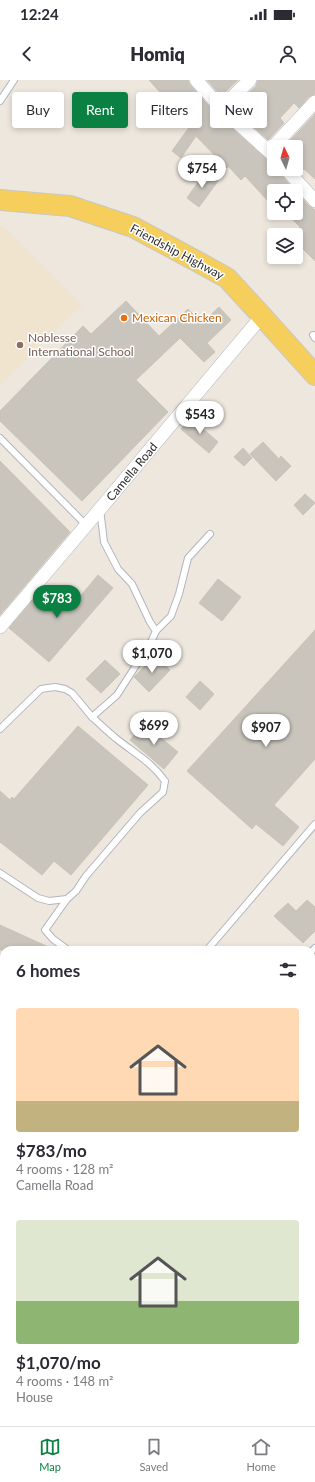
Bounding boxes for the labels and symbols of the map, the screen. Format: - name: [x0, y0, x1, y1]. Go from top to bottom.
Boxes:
- north arrow: [267, 140, 303, 176]
- pin: $754: [178, 155, 226, 189]
- street label: Friendship Highway: [128, 221, 227, 283]
- place label: Mexican Chicken: [132, 310, 222, 325]
- marker: Mexican Chicken: [119, 313, 129, 323]
- place label: Noblesse International School: [28, 330, 134, 359]
- marker: Noblesse International School: [15, 340, 25, 350]
- pin: $543: [176, 401, 224, 435]
- street label: Camella Road: [103, 439, 160, 504]
- pin: $783: [33, 585, 81, 619]
- pin: $1,070: [119, 640, 185, 674]
- pin: $699: [130, 712, 178, 746]
- pin: $907: [242, 714, 290, 748]

